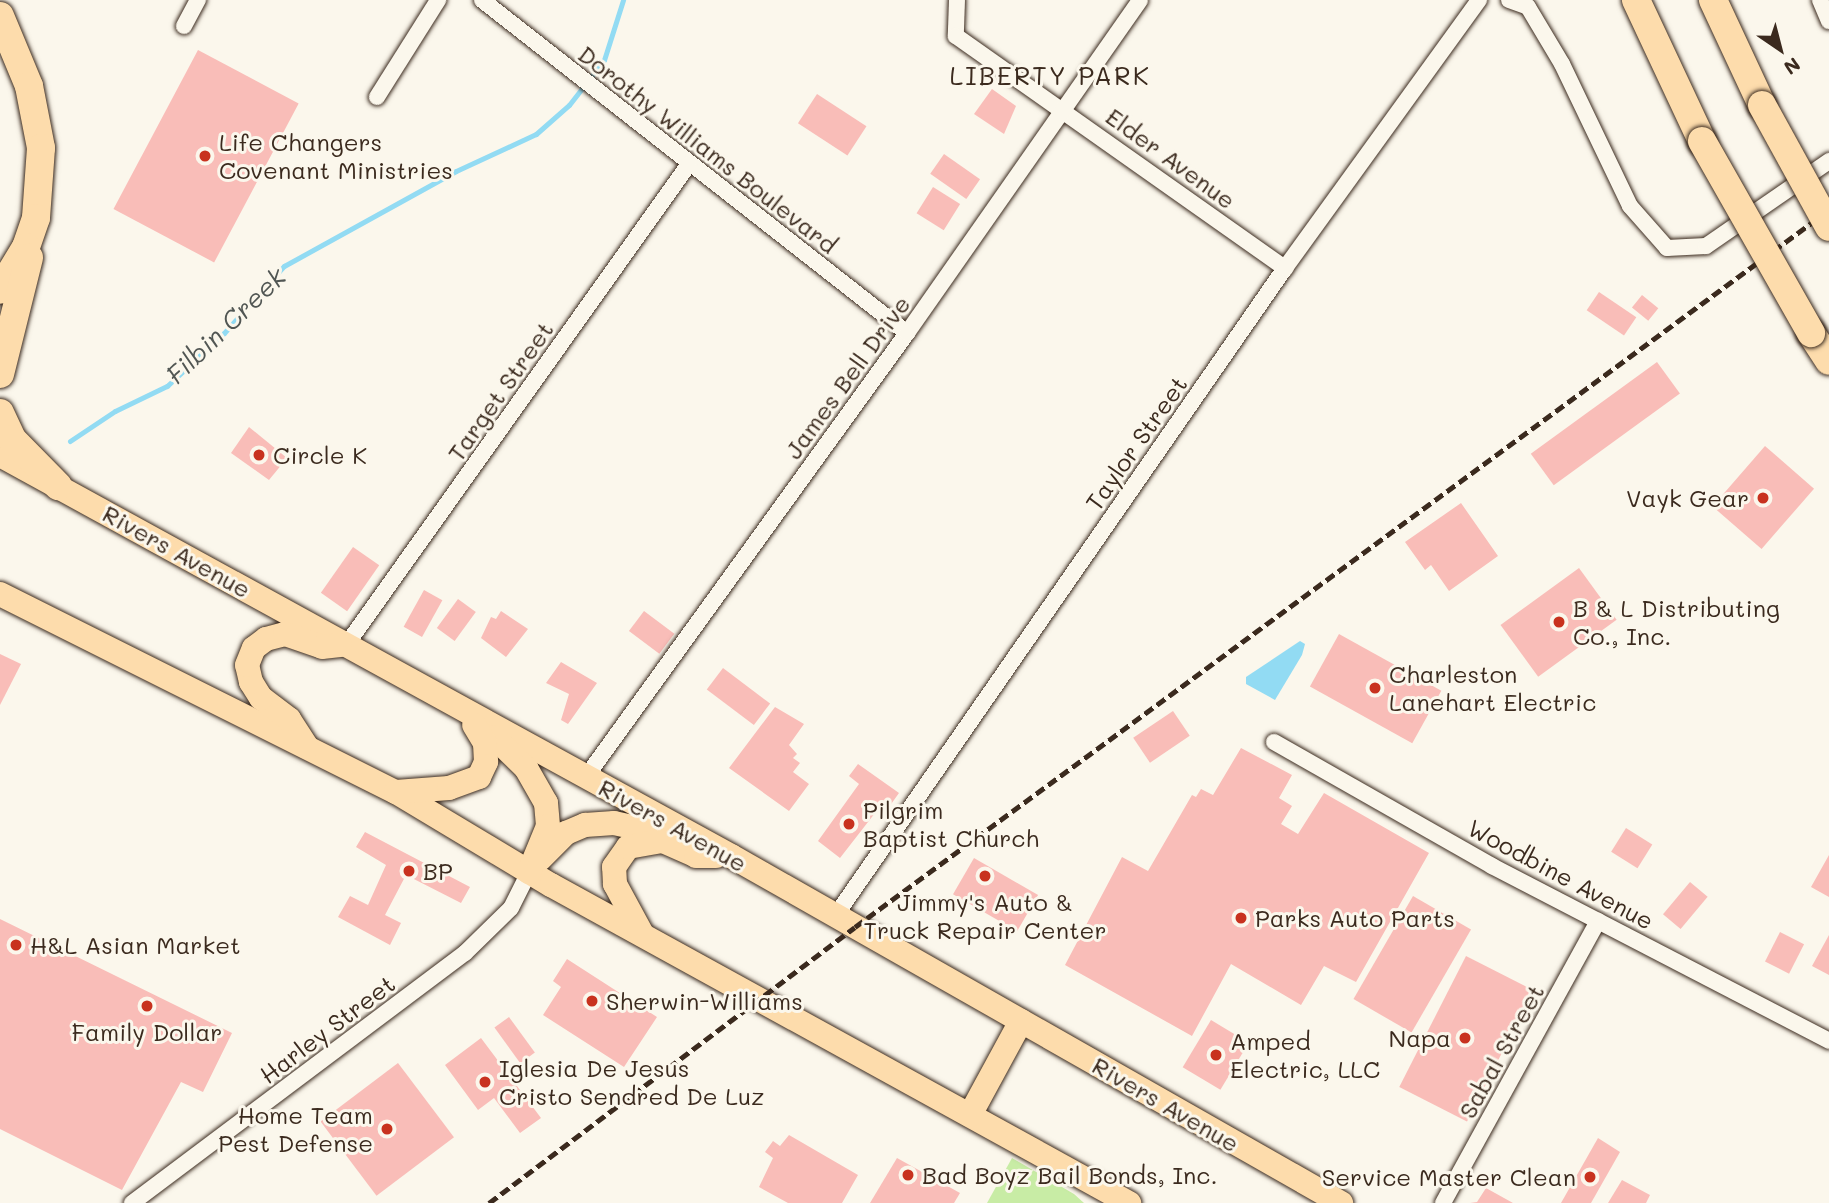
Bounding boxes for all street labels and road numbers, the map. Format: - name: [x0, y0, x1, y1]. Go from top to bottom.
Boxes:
- street label: Dorothy Williams Boulevard: [573, 39, 843, 259]
- street label: Elder Avenue: [1101, 101, 1241, 215]
- street label: James Bell Drive: [778, 290, 916, 464]
- street label: Target Street: [441, 316, 559, 466]
- street label: Taylor Street: [1079, 370, 1193, 516]
- street label: Rivers Avenue: [98, 498, 256, 604]
- street label: Rivers Avenue: [594, 772, 752, 878]
- street label: Woodbine Avenue: [1463, 813, 1659, 935]
- street label: Harley Street: [254, 969, 400, 1089]
- street label: Sabal Street: [1452, 979, 1550, 1123]
- street label: Rivers Avenue: [1087, 1050, 1245, 1158]

